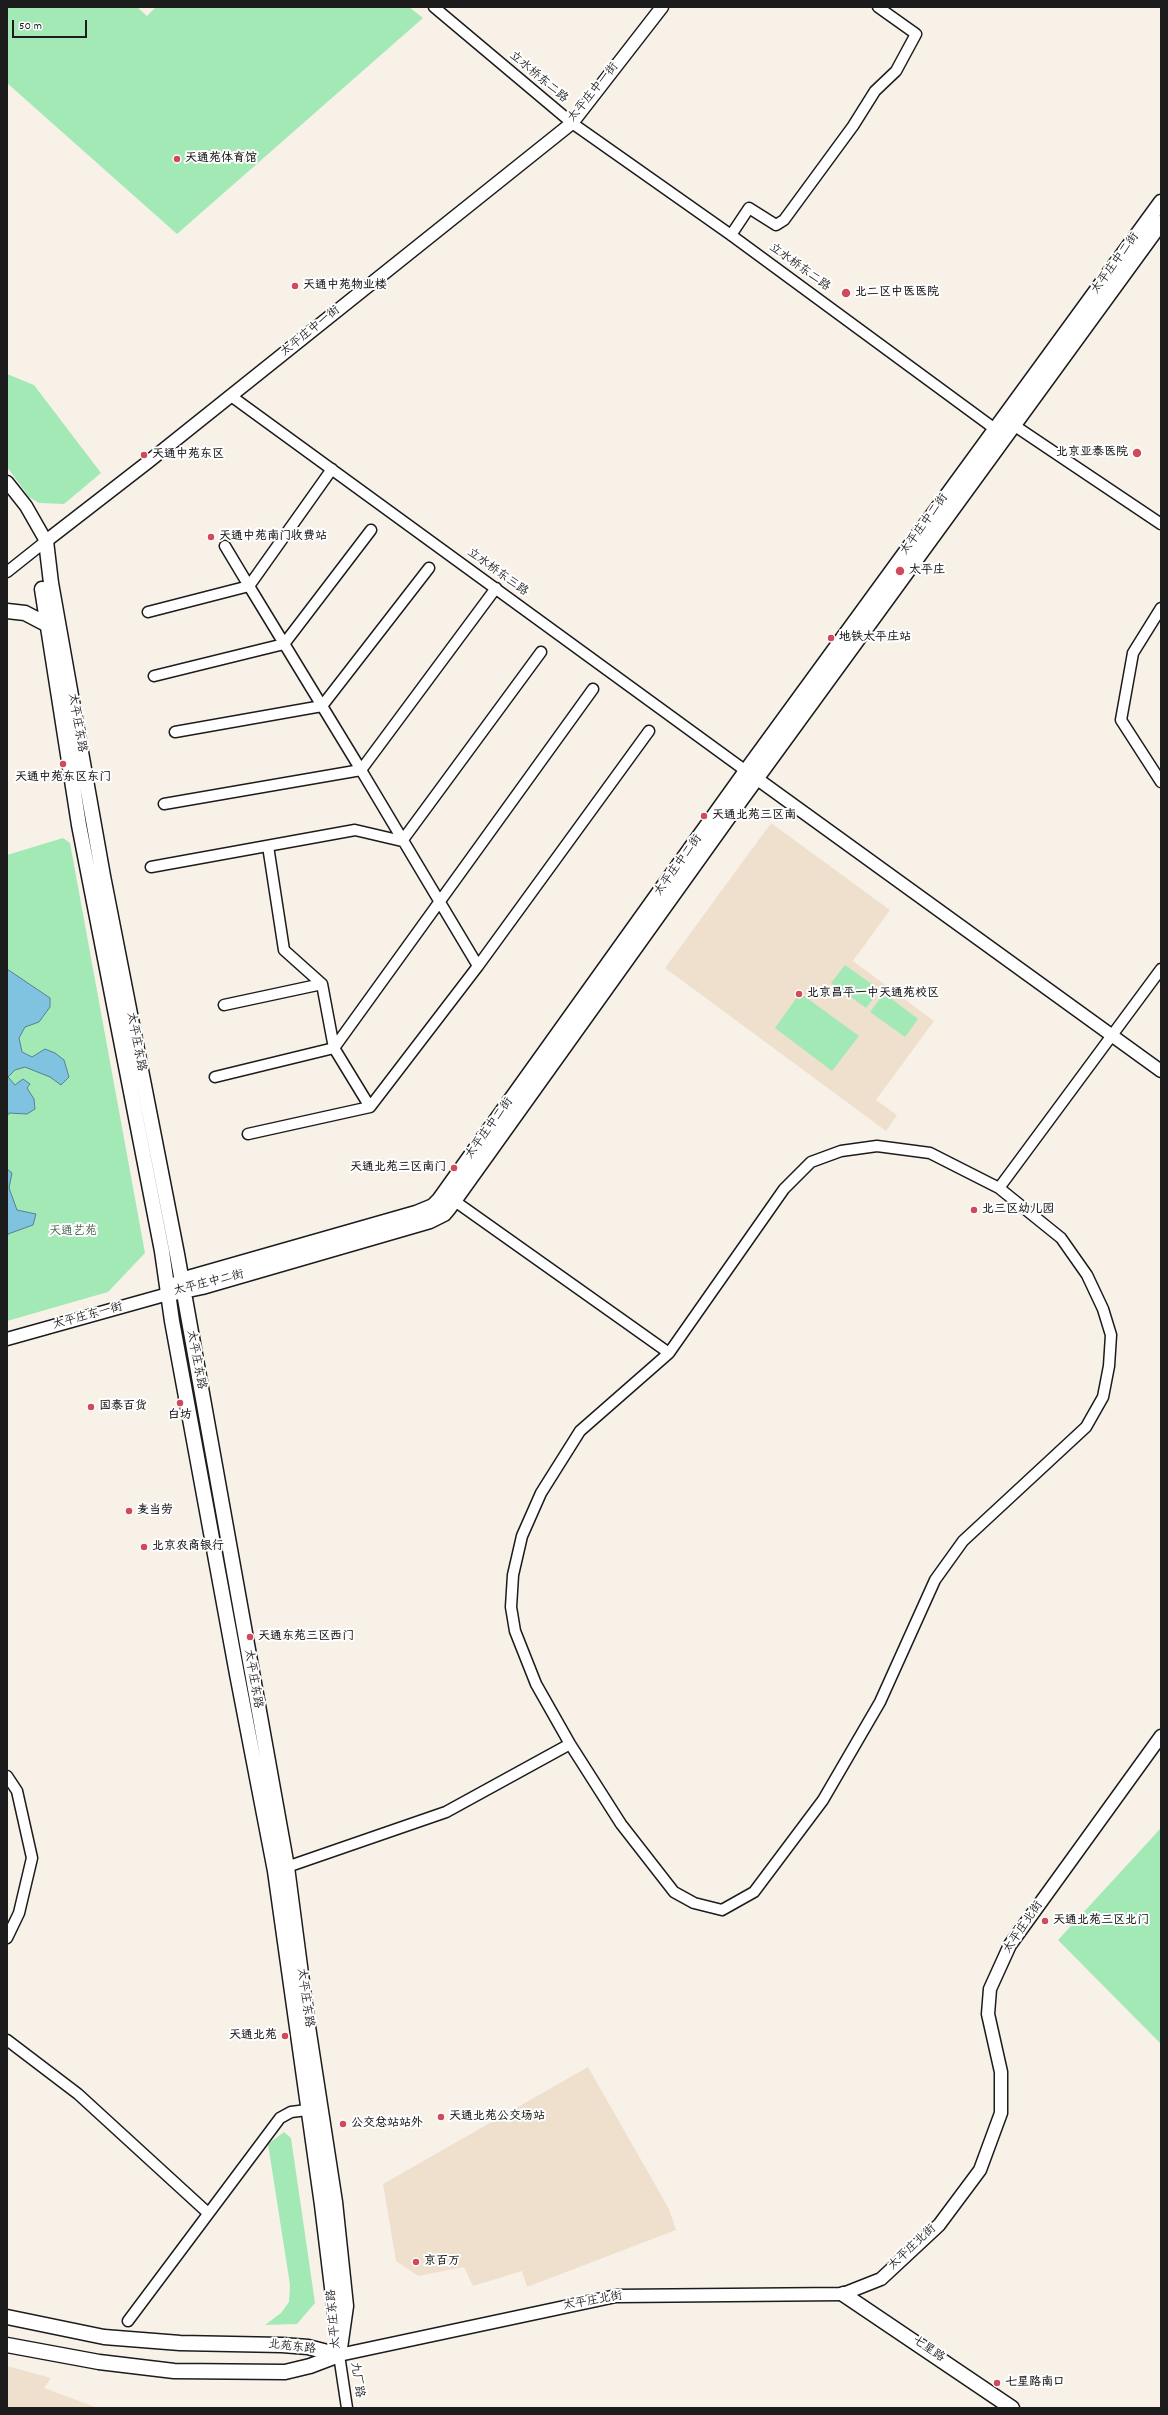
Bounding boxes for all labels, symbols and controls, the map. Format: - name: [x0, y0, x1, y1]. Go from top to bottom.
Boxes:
- scale bar: [14, 12, 89, 38]
- text: 50 m: [19, 18, 42, 35]
- street label: 立水桥东二路: [506, 49, 570, 107]
- street label: 太平庄中一街: [566, 60, 622, 126]
- place label: 天通苑体育馆: [185, 152, 257, 166]
- marker: 天通苑体育馆: [172, 154, 182, 164]
- street label: 太平庄中二街: [1089, 231, 1143, 297]
- street label: 立水桥东二路: [766, 241, 832, 295]
- place label: 天通中苑物业楼: [303, 279, 387, 293]
- marker: 天通中苑物业楼: [290, 281, 300, 291]
- place label: 北二区中医医院: [855, 286, 939, 300]
- marker: 北二区中医医院: [840, 287, 852, 299]
- street label: 太平庄中一街: [278, 304, 344, 360]
- place label: 北京亚泰医院: [1056, 446, 1128, 460]
- marker: 北京亚泰医院: [1131, 447, 1143, 459]
- place label: 天通中苑东区: [152, 448, 224, 462]
- marker: 天通中苑东区: [139, 450, 149, 460]
- street label: 太平庄中二街: [898, 492, 952, 558]
- place label: 天通中苑南门收费站: [219, 530, 327, 544]
- marker: 天通中苑南门收费站: [206, 532, 216, 542]
- street label: 立水桥东三路: [464, 546, 530, 600]
- place label: 太平庄: [909, 564, 945, 578]
- marker: 太平庄: [894, 565, 906, 577]
- place label: 地铁太平庄站: [839, 631, 911, 645]
- marker: 地铁太平庄站: [826, 633, 836, 643]
- street label: 太平庄东路: [64, 692, 88, 754]
- marker: 天通中苑东区东门: [58, 759, 68, 769]
- place label: 天通中苑东区东门: [15, 771, 111, 785]
- place label: 天通北苑三区南: [712, 809, 796, 823]
- marker: 天通北苑三区南: [699, 811, 709, 821]
- street label: 太平庄中二街: [652, 833, 706, 899]
- place label: 北京昌平一中天通苑校区: [807, 987, 939, 1001]
- marker: 北京昌平一中天通苑校区: [794, 989, 804, 999]
- street label: 太平庄东路: [122, 1011, 148, 1073]
- street label: 太平庄中二街: [463, 1096, 517, 1162]
- place label: 天通北苑三区南门: [350, 1161, 446, 1175]
- marker: 天通北苑三区南门: [449, 1163, 459, 1173]
- place label: 北三区幼儿园: [982, 1203, 1054, 1217]
- marker: 北三区幼儿园: [969, 1205, 979, 1215]
- park label: 天通艺苑: [49, 1225, 97, 1239]
- street label: 太平庄中二街: [172, 1268, 246, 1300]
- street label: 太平庄东一街: [51, 1301, 125, 1333]
- street label: 太平庄东路: [182, 1329, 208, 1391]
- marker: 白坊: [175, 1398, 185, 1408]
- place label: 国泰百货: [99, 1400, 147, 1414]
- marker: 国泰百货: [86, 1402, 96, 1412]
- place label: 白坊: [168, 1409, 192, 1423]
- place label: 麦当劳: [137, 1504, 173, 1518]
- marker: 麦当劳: [124, 1506, 134, 1516]
- place label: 北京农商银行: [152, 1540, 224, 1554]
- marker: 北京农商银行: [139, 1542, 149, 1552]
- place label: 天通东苑三区西门: [258, 1630, 354, 1644]
- marker: 天通东苑三区西门: [245, 1632, 255, 1642]
- street label: 太平庄东路: [240, 1648, 264, 1710]
- street label: 太平庄北街: [1001, 1899, 1047, 1957]
- place label: 天通北苑三区北门: [1053, 1914, 1149, 1928]
- marker: 天通北苑三区北门: [1040, 1916, 1050, 1926]
- street label: 太平庄东路: [293, 1967, 315, 2029]
- place label: 天通北苑: [229, 2029, 277, 2043]
- marker: 天通北苑: [280, 2031, 290, 2041]
- place label: 天通北苑公交场站: [449, 2110, 545, 2124]
- marker: 天通北苑公交场站: [436, 2112, 446, 2122]
- place label: 公交总站站外: [351, 2117, 423, 2131]
- marker: 公交总站站外: [338, 2119, 348, 2129]
- street label: 太平庄北街: [886, 2222, 940, 2274]
- place label: 京百万: [424, 2255, 460, 2269]
- marker: 京百万: [411, 2257, 421, 2267]
- street label: 太平庄东路: [325, 2288, 345, 2350]
- street label: 太平庄北街: [562, 2290, 624, 2314]
- street label: 七星路: [909, 2334, 947, 2366]
- street label: 北苑东路: [267, 2338, 317, 2358]
- street label: 九厂路: [346, 2361, 366, 2399]
- place label: 七星路南口: [1005, 2376, 1065, 2390]
- marker: 七星路南口: [992, 2378, 1002, 2388]

